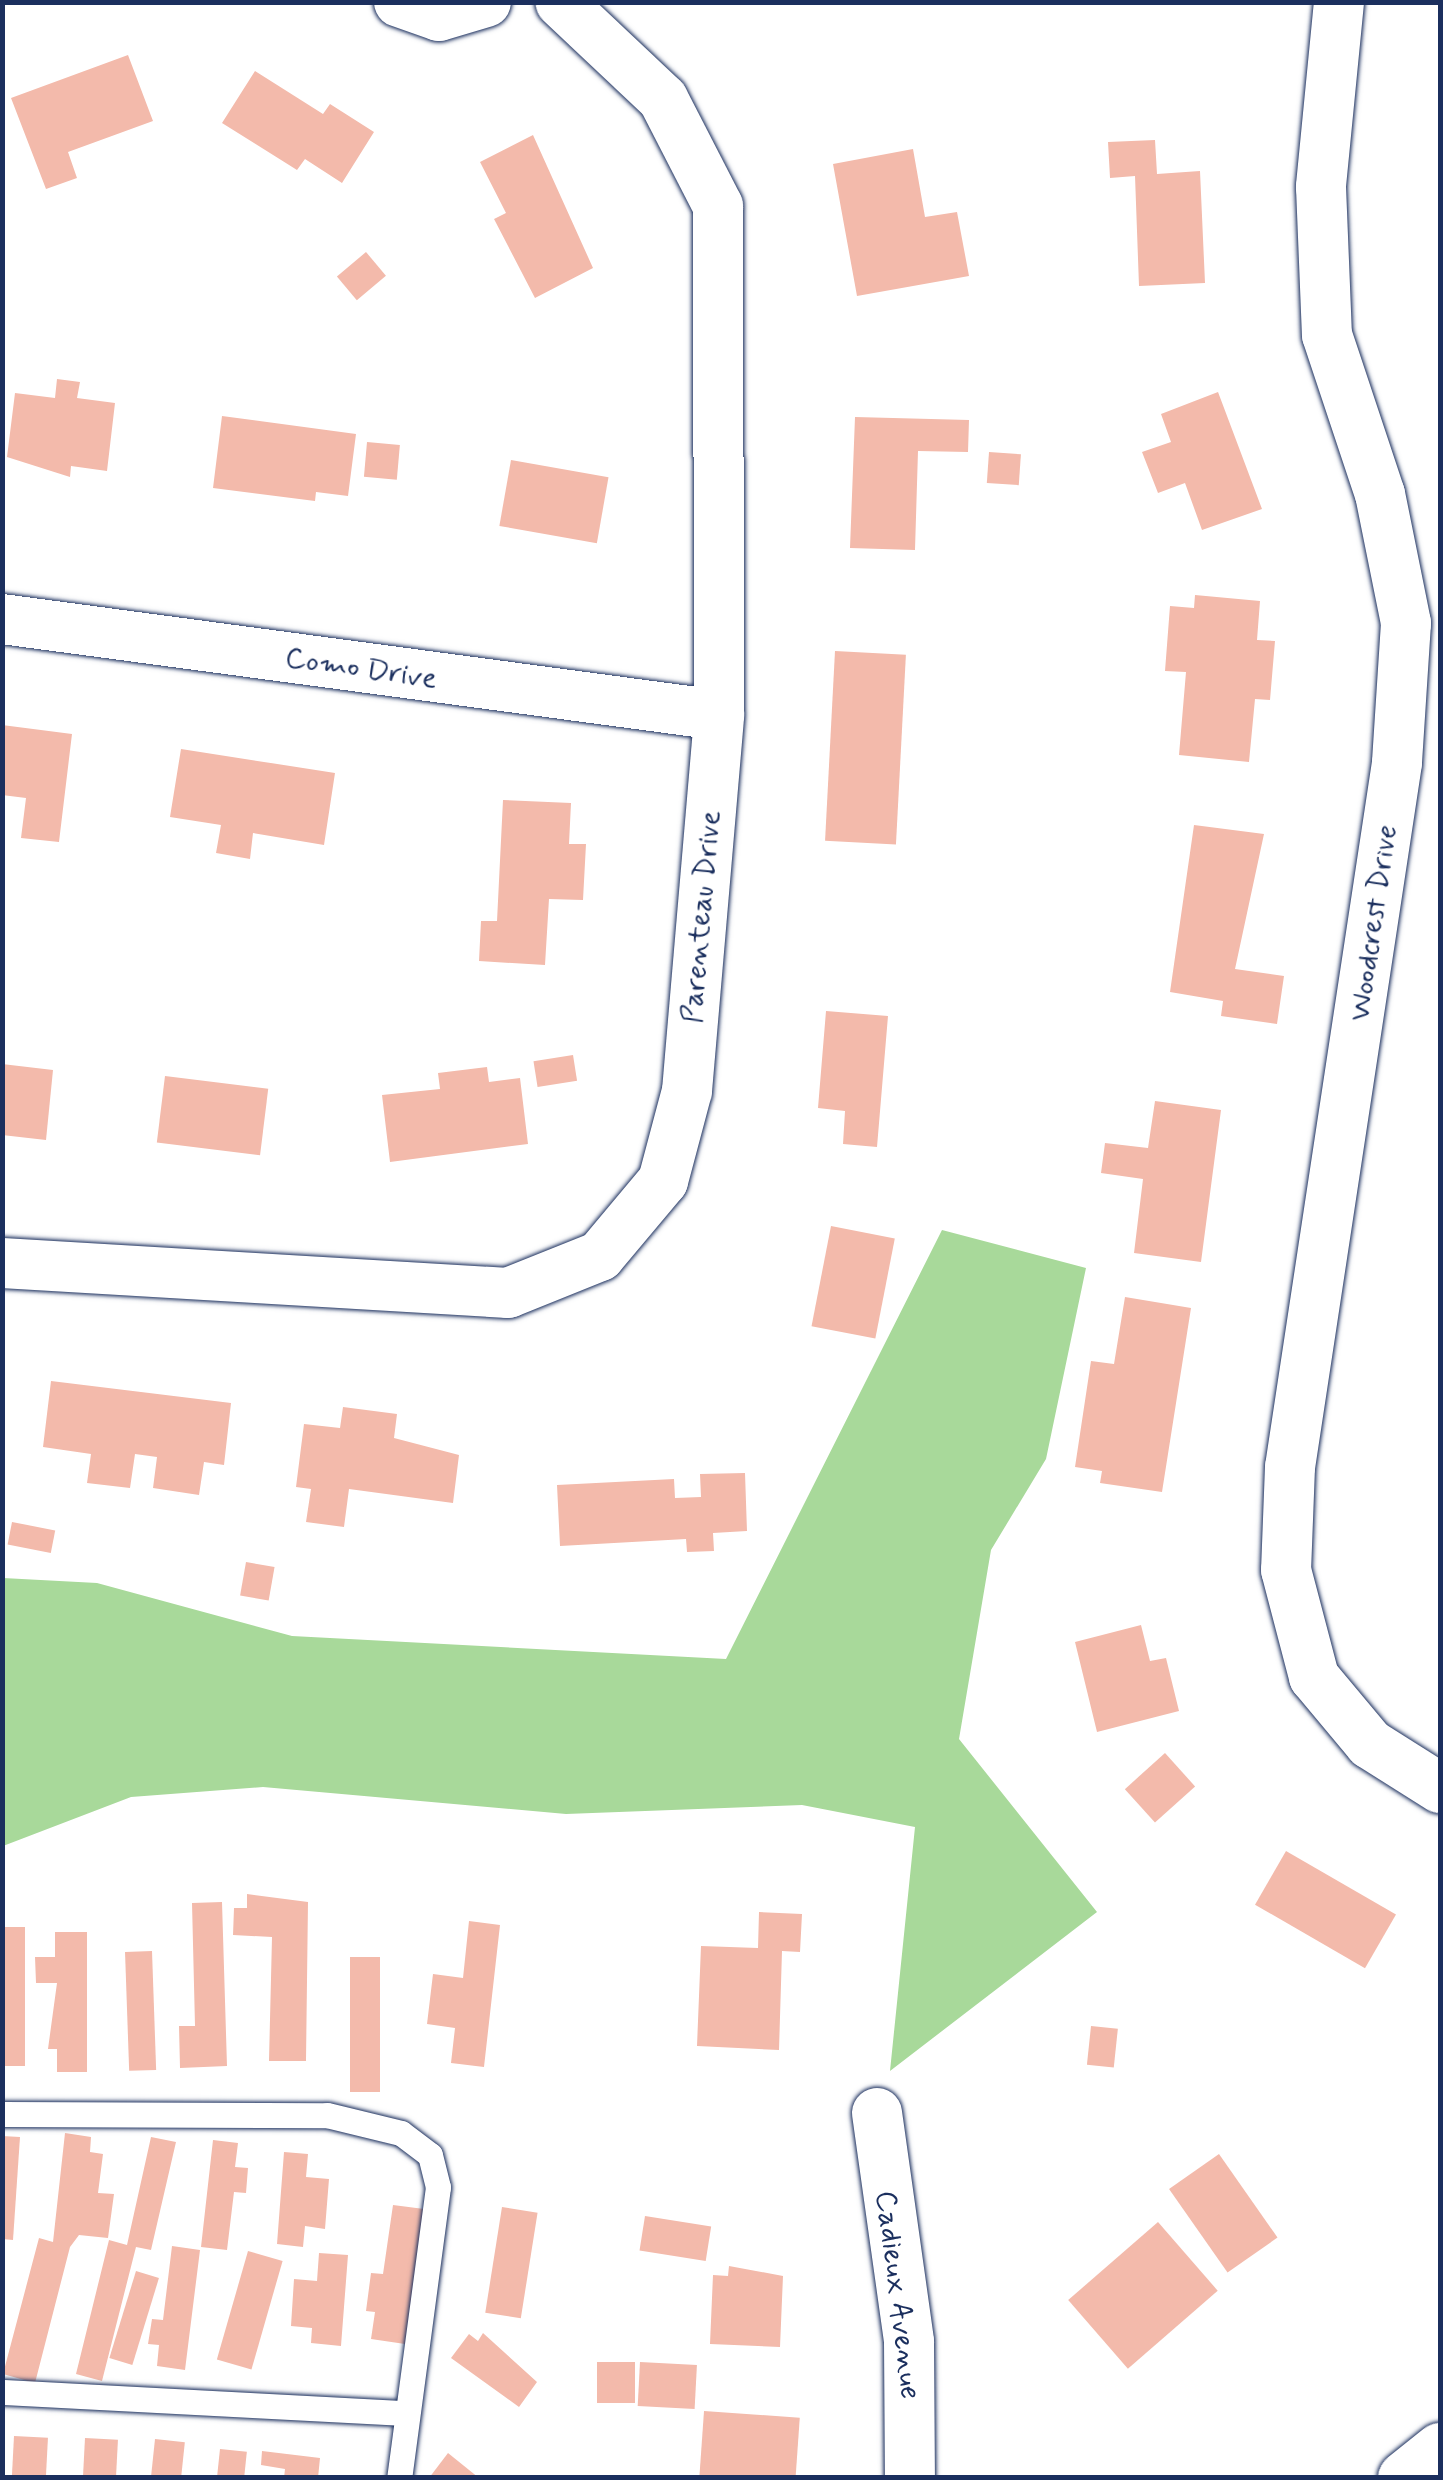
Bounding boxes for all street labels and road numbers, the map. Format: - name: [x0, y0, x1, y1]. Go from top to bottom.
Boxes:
- street label: Como Drive: [285, 641, 437, 697]
- street label: Parenteau Drive: [675, 810, 729, 1024]
- street label: Woodcrest Drive: [1342, 822, 1406, 1024]
- street label: Cadieux Avenue: [867, 2191, 927, 2399]

